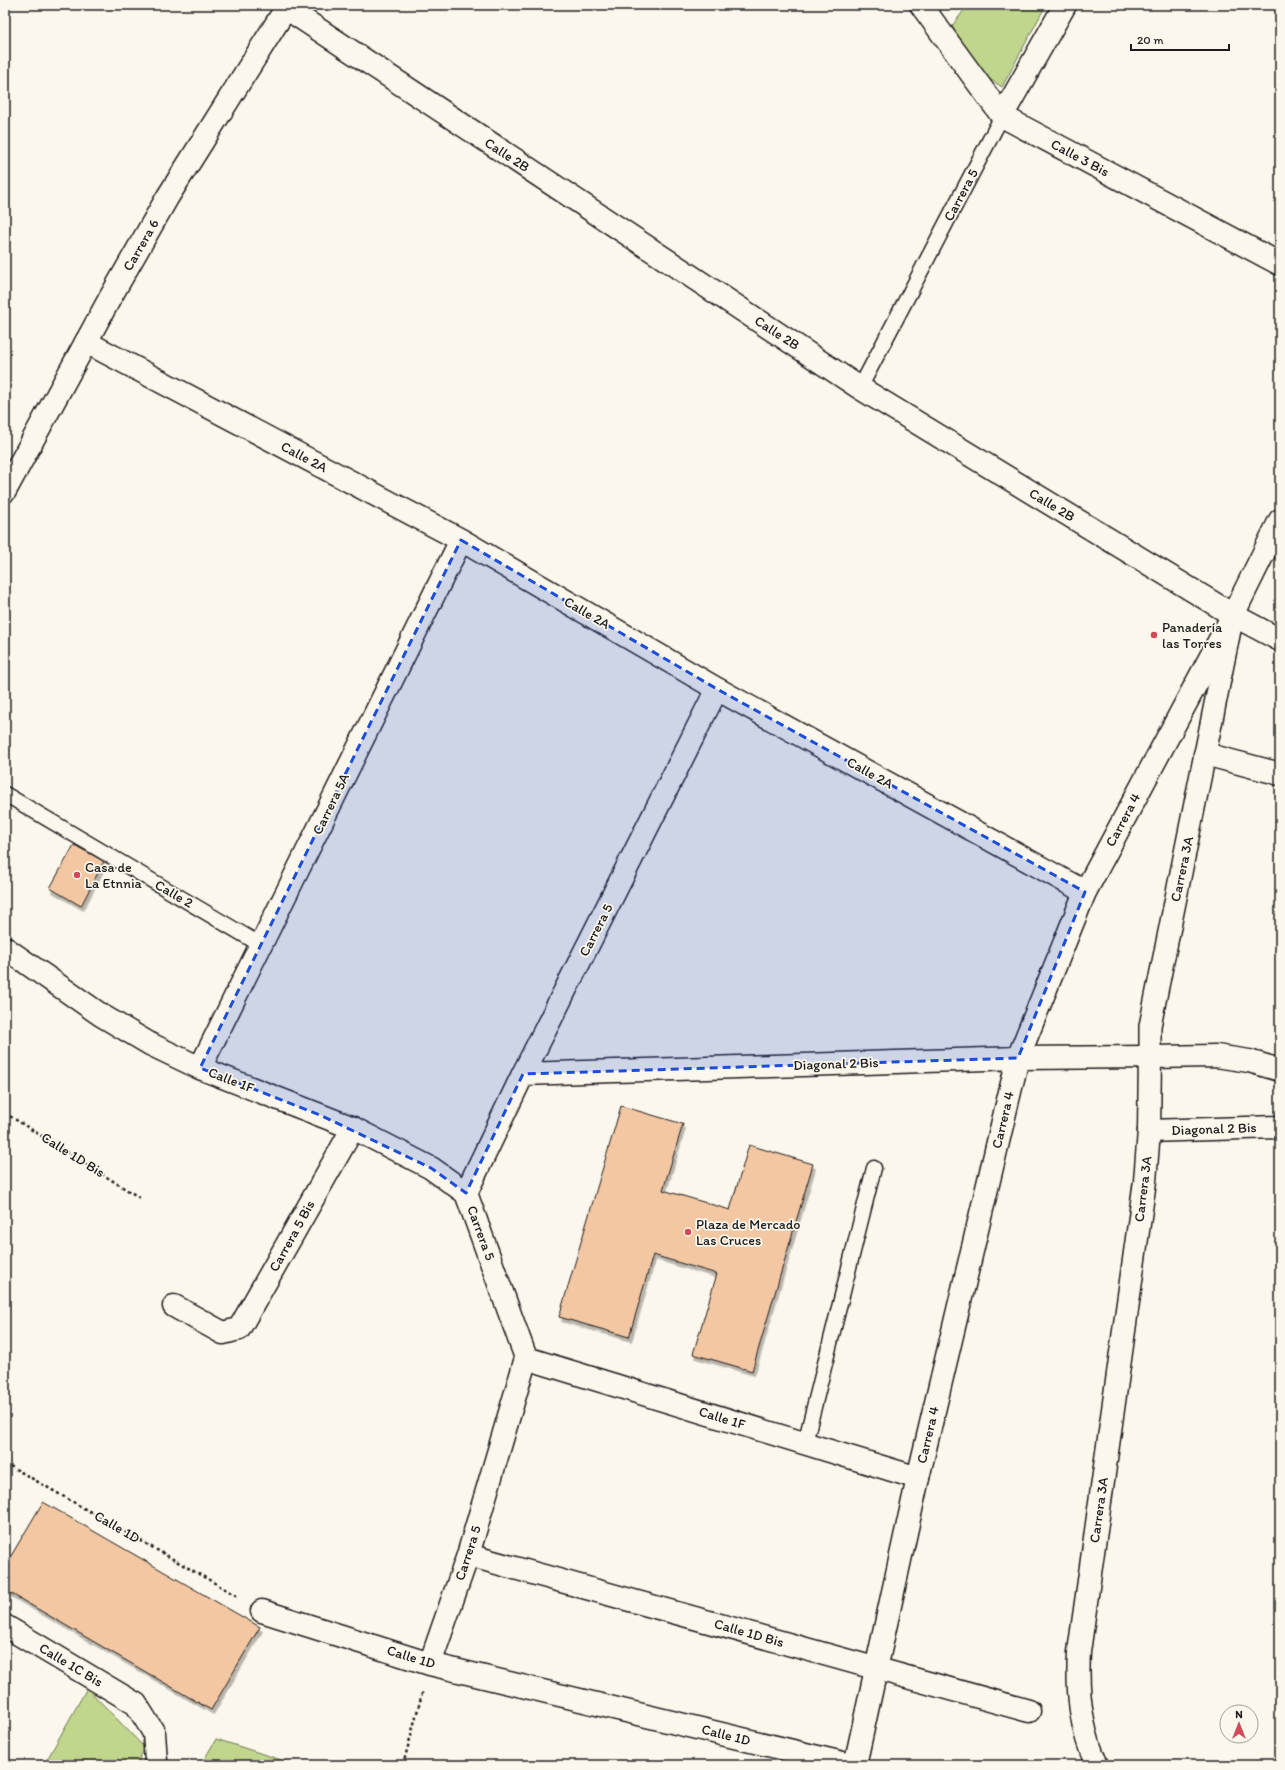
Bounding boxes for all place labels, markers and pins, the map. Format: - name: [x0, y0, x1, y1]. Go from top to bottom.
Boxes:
- place label: Panadería las Torres: [1162, 619, 1223, 652]
- marker: Panadería las Torres: [1149, 630, 1159, 640]
- place label: Casa de La Etnnia: [85, 859, 142, 892]
- marker: Casa de La Etnnia: [72, 870, 82, 880]
- place label: Plaza de Mercado Las Cruces: [696, 1216, 800, 1249]
- marker: Plaza de Mercado Las Cruces: [683, 1227, 693, 1237]

